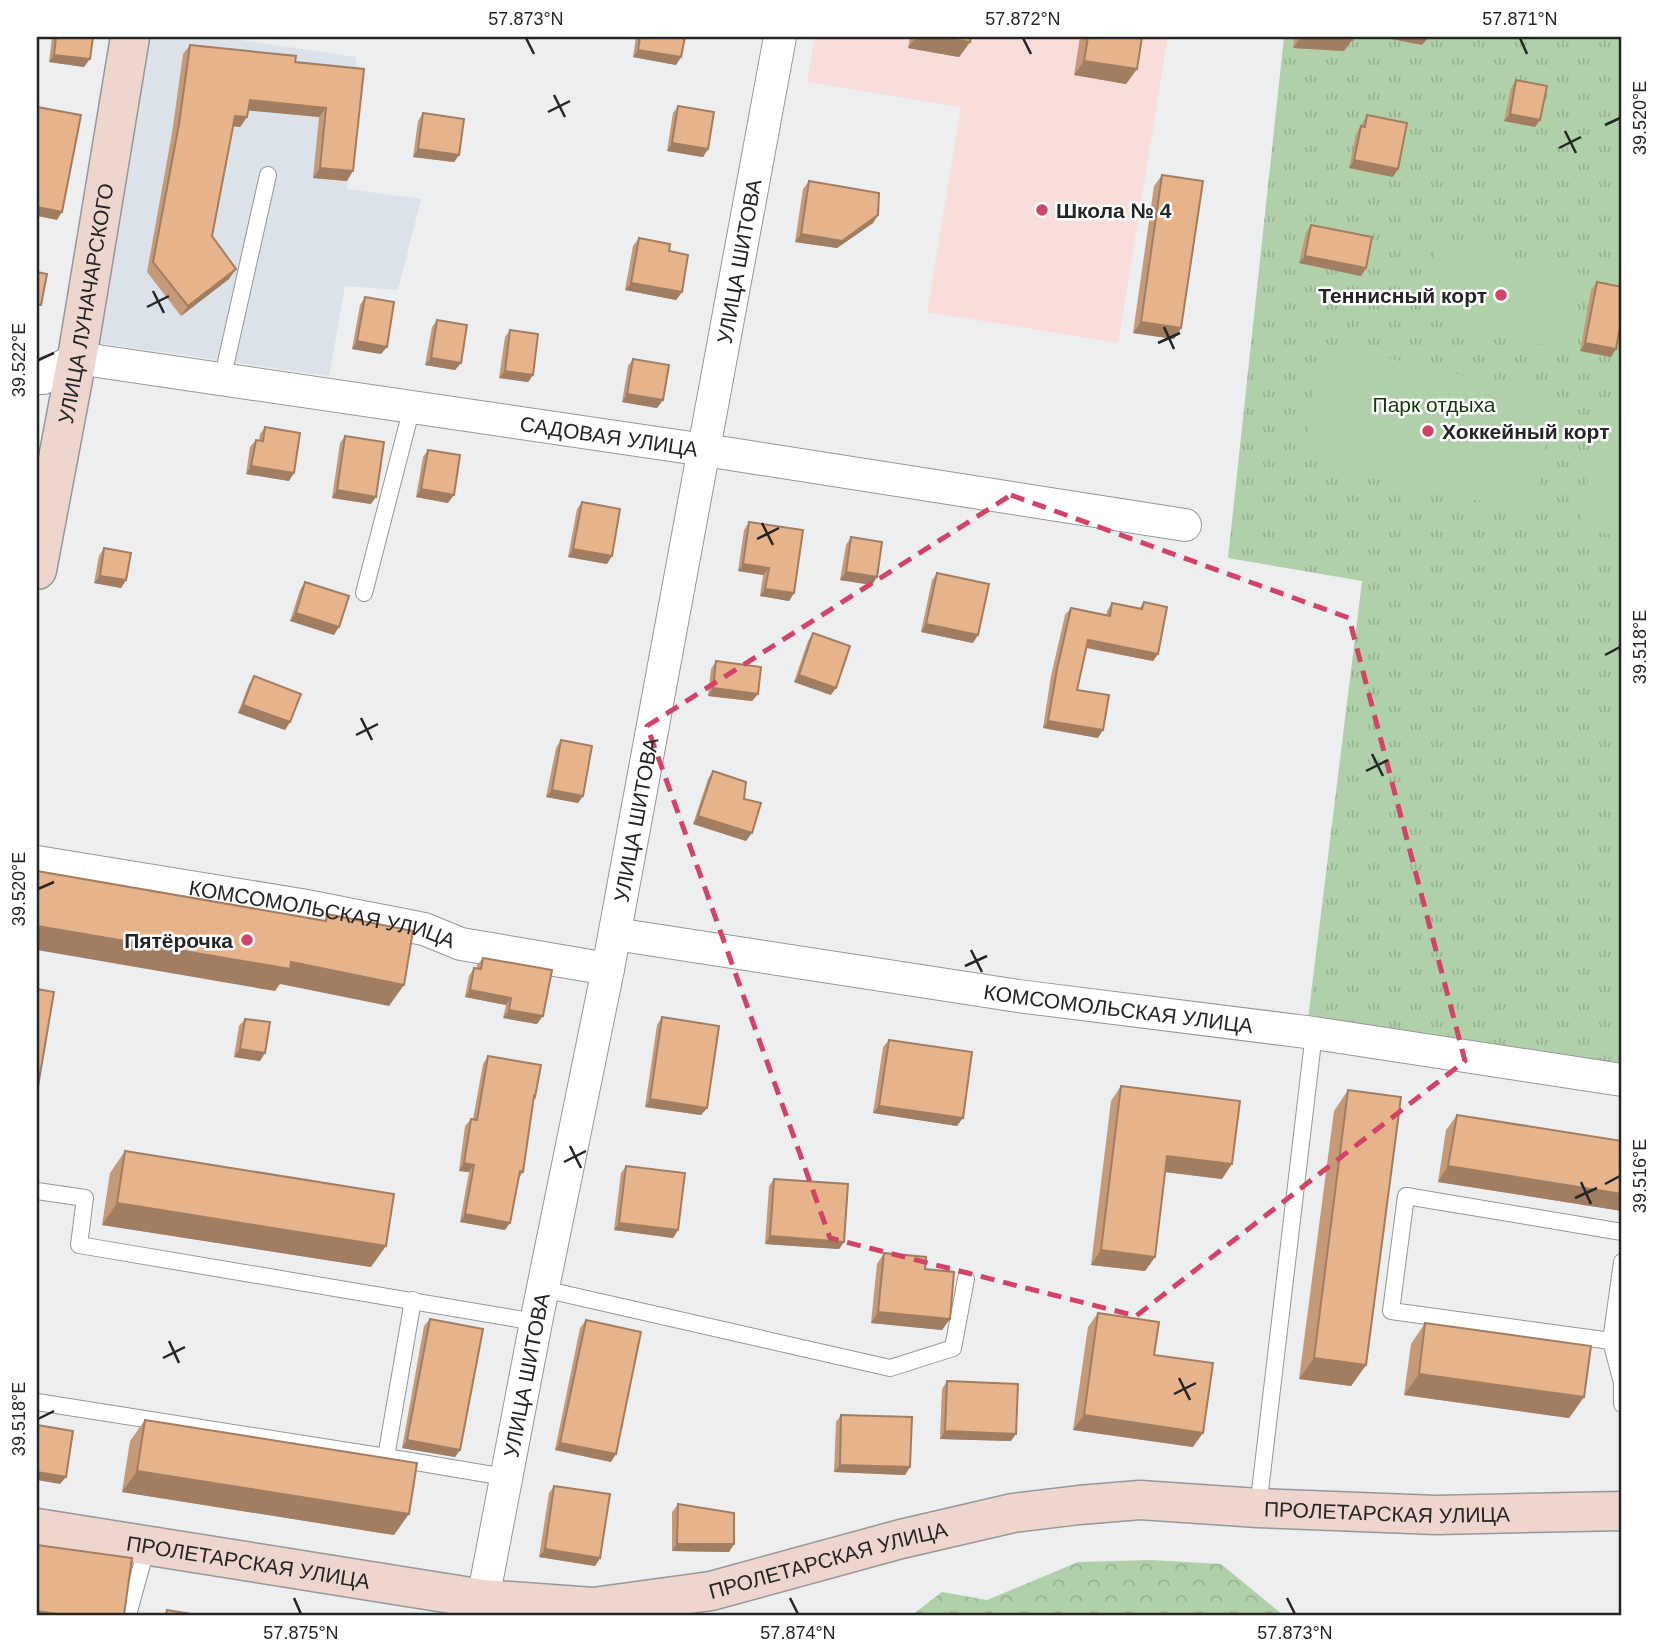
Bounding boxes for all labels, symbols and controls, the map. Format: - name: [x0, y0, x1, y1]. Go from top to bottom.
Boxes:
- text: 57.873°N: [488, 9, 564, 29]
- text: 57.872°N: [985, 9, 1061, 29]
- text: 57.871°N: [1482, 9, 1558, 29]
- text: 39.520°E: [1630, 81, 1650, 155]
- street label: УЛИЦА ШИТОВА: [712, 177, 765, 345]
- street label: УЛИЦА ЛУНАЧАРСКОГО: [53, 181, 117, 425]
- place label: Школа № 4: [1056, 199, 1172, 222]
- marker: Школа № 4: [1034, 202, 1050, 218]
- place label: Теннисный корт: [1318, 284, 1487, 307]
- marker: Теннисный корт: [1493, 287, 1509, 303]
- text: 39.522°E: [9, 323, 29, 397]
- park label: Парк отдыха: [1373, 393, 1496, 416]
- street label: САДОВАЯ УЛИЦА: [518, 412, 699, 460]
- place label: Хоккейный корт: [1442, 420, 1609, 443]
- marker: Хоккейный корт: [1420, 423, 1436, 439]
- text: 39.518°E: [1630, 610, 1650, 684]
- street label: УЛИЦА ШИТОВА: [609, 736, 662, 904]
- text: 39.520°E: [9, 852, 29, 926]
- street label: КОМСОМОЛЬСКАЯ УЛИЦА: [188, 875, 459, 952]
- place label: Пятёрочка: [124, 929, 233, 952]
- marker: Пятёрочка: [239, 932, 255, 948]
- street label: КОМСОМОЛЬСКАЯ УЛИЦА: [982, 979, 1254, 1037]
- text: 39.516°E: [1630, 1139, 1650, 1213]
- street label: УЛИЦА ШИТОВА: [499, 1291, 553, 1459]
- text: 39.518°E: [9, 1382, 29, 1456]
- street label: ПРОЛЕТАРСКАЯ УЛИЦА: [1264, 1497, 1510, 1527]
- street label: ПРОЛЕТАРСКАЯ УЛИЦА: [706, 1517, 949, 1603]
- street label: ПРОЛЕТАРСКАЯ УЛИЦА: [125, 1531, 372, 1592]
- text: 57.875°N: [263, 1623, 339, 1643]
- text: 57.874°N: [760, 1623, 836, 1643]
- text: 57.873°N: [1257, 1623, 1333, 1643]

